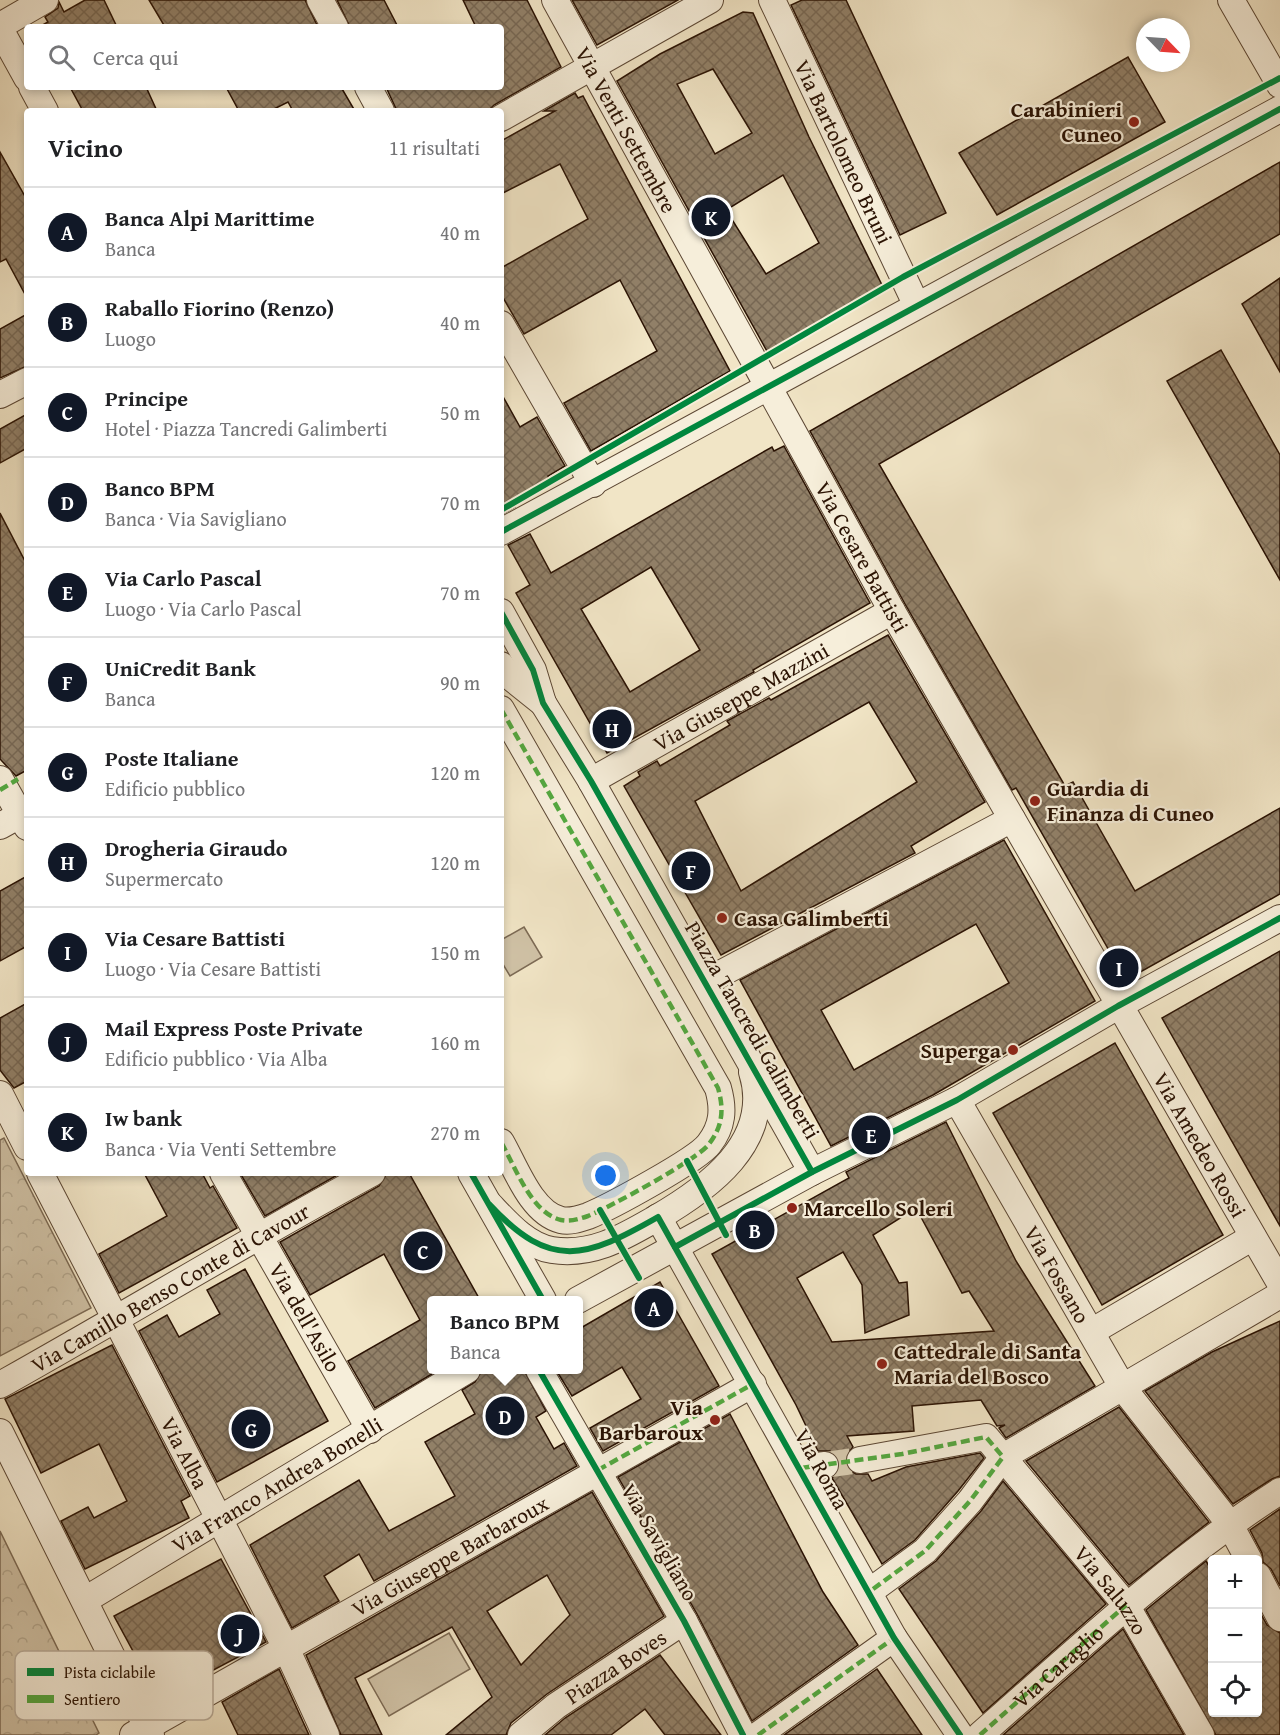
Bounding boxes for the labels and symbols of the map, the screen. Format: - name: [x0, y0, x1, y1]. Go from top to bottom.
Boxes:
- north arrow: [1136, 18, 1190, 72]
- street label: Via Venti Settembre: [568, 40, 685, 219]
- street label: Via Bartolomeo Bruni: [787, 54, 901, 249]
- place label: Carabinieri Cuneo: [1011, 93, 1122, 150]
- marker: Carabinieri Cuneo: [1127, 115, 1141, 129]
- pin: K: [692, 194, 730, 240]
- street label: Via Cesare Battisti: [807, 475, 917, 638]
- street label: Via Giuseppe Mazzini: [647, 634, 835, 759]
- pin: H: [592, 706, 632, 752]
- place label: Guardia di Finanza di Cuneo: [1047, 772, 1214, 829]
- marker: Guardia di Finanza di Cuneo: [1028, 794, 1042, 808]
- pin: F: [672, 848, 710, 894]
- place label: Casa Galimberti: [734, 902, 889, 934]
- marker: Casa Galimberti: [715, 911, 729, 925]
- street label: Piazza Tancredi Galimberti: [677, 915, 829, 1145]
- pin: I: [1100, 946, 1138, 990]
- place label: Superga: [921, 1034, 1002, 1066]
- marker: Superga: [1006, 1043, 1020, 1057]
- street label: Via Amedeo Rossi: [1145, 1066, 1255, 1223]
- pin: E: [852, 1112, 890, 1158]
- your location: [591, 1161, 620, 1190]
- place label: Marcello Soleri: [804, 1192, 953, 1224]
- street label: Via Camillo Benso Conte di Cavour: [25, 1195, 315, 1380]
- marker: Marcello Soleri: [785, 1201, 799, 1215]
- pin: B: [736, 1208, 774, 1252]
- street label: Via Fossano: [1016, 1219, 1098, 1329]
- pin: C: [404, 1228, 442, 1274]
- street label: Via dell'Asilo: [261, 1256, 350, 1378]
- pin: A: [634, 1286, 674, 1330]
- place label: Cattedrale di Santa Maria del Bosco: [894, 1335, 1082, 1392]
- marker: Cattedrale di Santa Maria del Bosco: [875, 1357, 889, 1371]
- place label: Via Barbaroux: [599, 1391, 704, 1448]
- pin: D: [486, 1394, 524, 1438]
- pin: G: [232, 1406, 270, 1452]
- street label: Via Franco Andrea Bonelli: [165, 1409, 388, 1560]
- street label: Via Alba: [153, 1411, 217, 1495]
- marker: Via Barbaroux: [708, 1413, 722, 1427]
- street label: Via Roma: [787, 1423, 858, 1516]
- street label: Via Savigliano: [613, 1477, 707, 1607]
- street label: Via Giuseppe Barbaroux: [345, 1487, 555, 1624]
- street label: Via Saluzzo: [1067, 1538, 1156, 1641]
- pin: J: [220, 1612, 260, 1656]
- street label: Via Caraglio: [1005, 1617, 1111, 1715]
- street label: Piazza Boves: [559, 1621, 673, 1712]
- legend: [15, 1651, 213, 1720]
- text: Pista ciclabile: [64, 1660, 155, 1684]
- text: Sentiero: [64, 1687, 120, 1711]

